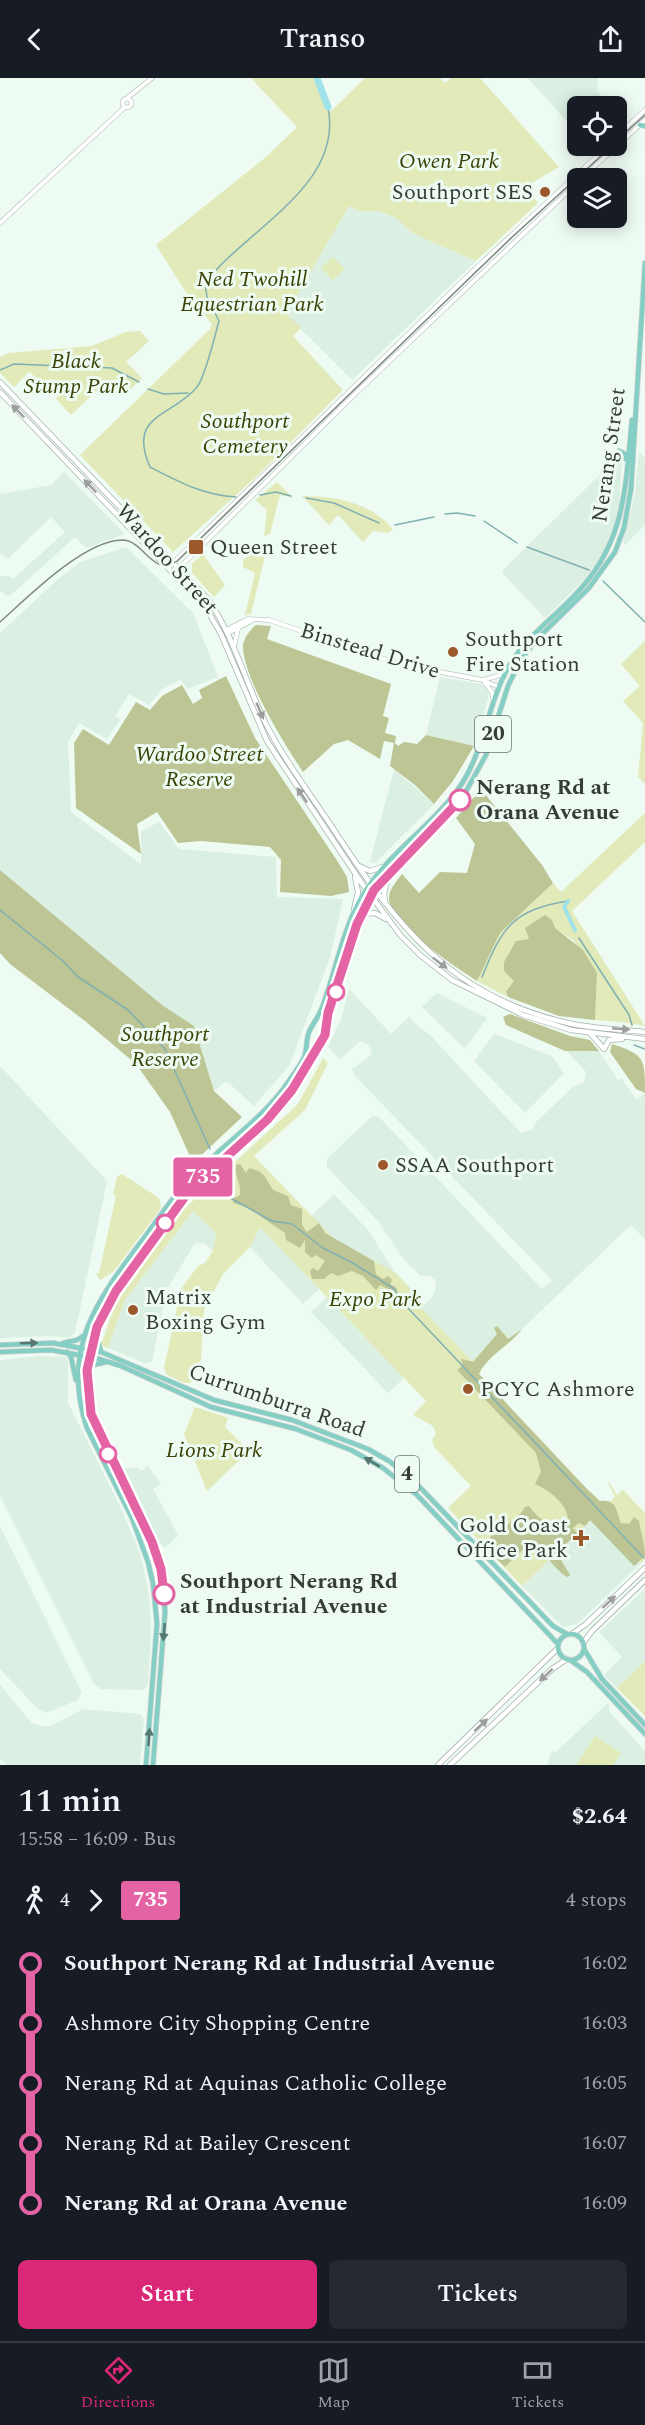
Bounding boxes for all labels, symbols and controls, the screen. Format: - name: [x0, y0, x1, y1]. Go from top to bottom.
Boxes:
- text: Transo: [280, 18, 365, 60]
- icon: back: [18, 23, 51, 56]
- icon: share: [594, 23, 627, 56]
- map controls: [567, 96, 627, 228]
- button: locate: [567, 96, 627, 156]
- park label: Owen Park: [399, 145, 499, 178]
- button: layers: [567, 168, 627, 228]
- place label: Southport SES: [392, 176, 533, 209]
- marker: Southport SES: [538, 185, 552, 199]
- park label: Ned Twohill Equestrian Park: [180, 263, 324, 321]
- park label: Black Stump Park: [24, 345, 128, 403]
- street label: Nerang Street: [583, 385, 635, 525]
- one-way arrow: [11, 403, 25, 418]
- park label: Southport Cemetery: [201, 405, 290, 463]
- one-way arrow: [83, 478, 97, 493]
- street label: Wardoo Street: [108, 496, 226, 622]
- place label: Queen Street: [210, 531, 338, 564]
- marker: Queen Street: [187, 538, 205, 556]
- street label: Binstead Drive: [296, 614, 444, 688]
- place label: Southport Fire Station: [465, 623, 580, 681]
- marker: Southport Fire Station: [446, 645, 460, 659]
- one-way arrow: [255, 702, 265, 720]
- road number: 20: [475, 716, 511, 752]
- park label: Wardoo Street Reserve: [135, 738, 264, 796]
- place label: Nerang Rd at Orana Avenue: [476, 771, 620, 829]
- one-way arrow: [297, 787, 308, 803]
- marker: Nerang Rd at Orana Avenue: [449, 789, 471, 811]
- one-way arrow: [433, 956, 448, 968]
- unlabelled marker: [327, 983, 345, 1001]
- park label: Southport Reserve: [121, 1018, 210, 1076]
- one-way arrow: [611, 1024, 630, 1034]
- place label: SSAA Southport: [395, 1149, 554, 1182]
- line badge: 735: [168, 1158, 238, 1196]
- marker: SSAA Southport: [376, 1158, 390, 1172]
- text: 735: [185, 1161, 221, 1193]
- unlabelled marker: [156, 1214, 174, 1232]
- place label: Matrix Boxing Gym: [145, 1281, 266, 1339]
- park label: Expo Park: [329, 1283, 421, 1316]
- marker: Matrix Boxing Gym: [126, 1303, 140, 1317]
- one-way arrow: [19, 1339, 38, 1348]
- street label: Currumburra Road: [184, 1355, 370, 1447]
- place label: PCYC Ashmore: [480, 1373, 635, 1406]
- marker: PCYC Ashmore: [461, 1382, 475, 1396]
- park label: Lions Park: [166, 1434, 262, 1467]
- unlabelled marker: [99, 1445, 117, 1463]
- road number: 4: [395, 1456, 419, 1492]
- one-way arrow: [363, 1457, 380, 1467]
- place label: Gold Coast Office Park: [456, 1509, 568, 1567]
- marker: Gold Coast Office Park: [572, 1529, 590, 1547]
- place label: Southport Nerang Rd at Industrial Avenue: [180, 1565, 398, 1623]
- marker: Southport Nerang Rd at Industrial Avenue: [153, 1583, 175, 1605]
- one-way arrow: [602, 1595, 617, 1609]
- one-way arrow: [159, 1623, 169, 1642]
- one-way arrow: [538, 1668, 553, 1682]
- one-way arrow: [473, 1719, 488, 1732]
- one-way arrow: [144, 1727, 153, 1746]
- text: 11 min: [18, 1776, 121, 1826]
- text: $2.64: [572, 1800, 627, 1833]
- text: 15:58 – 16:09 · Bus: [18, 1824, 176, 1854]
- icon: walk: [18, 1884, 51, 1917]
- icon: forward: [79, 1884, 112, 1917]
- text: 735: [133, 1884, 168, 1916]
- text: 4: [60, 1885, 70, 1915]
- text: 4 stops: [566, 1885, 627, 1915]
- text: Southport Nerang Rd at Industrial Avenue: [64, 1947, 495, 1980]
- text: 16:02: [582, 1948, 627, 1978]
- text: Ashmore City Shopping Centre: [64, 2007, 370, 2040]
- text: 16:03: [582, 2008, 627, 2038]
- text: Nerang Rd at Aquinas Catholic College: [64, 2067, 447, 2100]
- text: 16:05: [582, 2068, 627, 2098]
- text: Nerang Rd at Bailey Crescent: [64, 2127, 350, 2160]
- text: 16:07: [582, 2128, 627, 2158]
- text: Nerang Rd at Orana Avenue: [64, 2187, 348, 2220]
- text: 16:09: [582, 2188, 627, 2218]
- button: Start: [18, 2260, 317, 2329]
- button: Tickets: [329, 2260, 627, 2329]
- tab: Directions: [81, 2354, 156, 2414]
- tab: Map: [317, 2354, 350, 2414]
- tab: Tickets: [512, 2354, 564, 2414]

